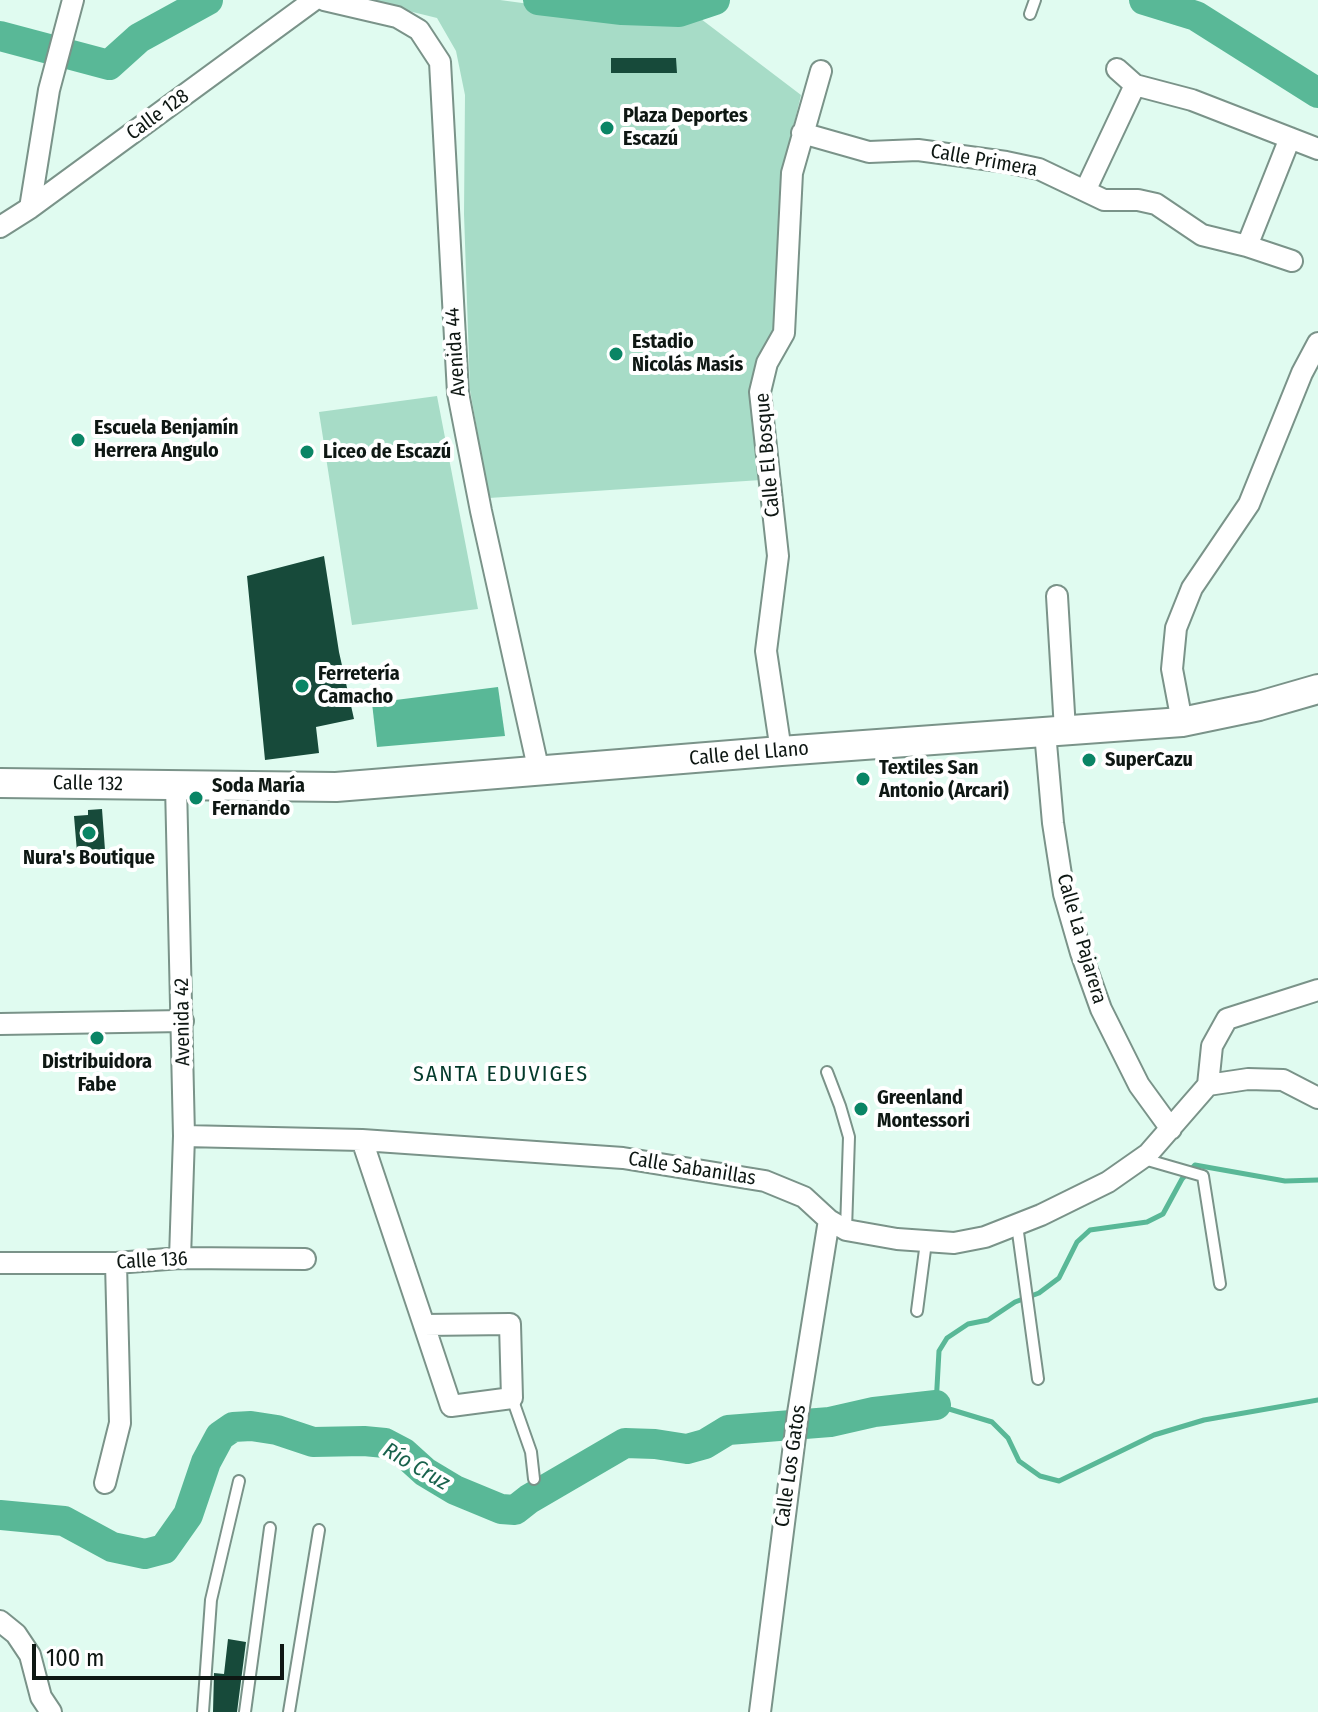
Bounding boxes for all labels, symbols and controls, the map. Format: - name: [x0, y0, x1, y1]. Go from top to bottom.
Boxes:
- street label: Calle 128: [122, 84, 194, 146]
- place label: Plaza Deportes Escazú: [623, 104, 748, 151]
- marker: Plaza Deportes Escazú: [598, 119, 616, 137]
- street label: Calle Primera: [929, 140, 1039, 182]
- street label: Avenida 44: [441, 307, 471, 397]
- place label: Estadio Nicolás Masís: [632, 330, 743, 377]
- marker: Estadio Nicolás Masís: [607, 345, 625, 363]
- street label: Calle El Bosque: [751, 392, 785, 518]
- place label: Escuela Benjamín Herrera Angulo: [94, 416, 239, 463]
- marker: Escuela Benjamín Herrera Angulo: [69, 431, 87, 449]
- place label: Liceo de Escazú: [323, 440, 451, 464]
- marker: Liceo de Escazú: [298, 443, 316, 461]
- place label: Ferretería Camacho: [318, 662, 400, 709]
- marker: Ferretería Camacho: [293, 677, 311, 695]
- street label: Calle del Llano: [688, 737, 810, 771]
- place label: SuperCazu: [1105, 748, 1193, 772]
- marker: SuperCazu: [1080, 751, 1098, 769]
- place label: Textiles San Antonio (Arcari): [879, 756, 1009, 803]
- marker: Textiles San Antonio (Arcari): [854, 770, 872, 788]
- street label: Calle 132: [53, 771, 123, 797]
- place label: Soda María Fernando: [212, 774, 305, 821]
- marker: Soda María Fernando: [187, 789, 205, 807]
- marker: Nura's Boutique: [80, 824, 98, 842]
- place label: Nura's Boutique: [23, 846, 155, 870]
- street label: Calle La Pajarera: [1051, 871, 1111, 1007]
- street label: Avenida 42: [170, 978, 196, 1066]
- marker: Distribuidora Fabe: [88, 1029, 106, 1047]
- place label: Distribuidora Fabe: [42, 1050, 152, 1097]
- district label: SANTA EDUVIGES: [413, 1062, 589, 1088]
- place label: Greenland Montessori: [877, 1086, 970, 1133]
- marker: Greenland Montessori: [852, 1100, 870, 1118]
- street label: Calle Sabanillas: [627, 1147, 757, 1191]
- street label: Calle 136: [116, 1247, 188, 1275]
- street label: Calle Los Gatos: [771, 1403, 811, 1529]
- water label: Río Cruz: [378, 1437, 454, 1497]
- scale bar: [36, 1628, 288, 1678]
- text: 100 m: [46, 1644, 104, 1672]

